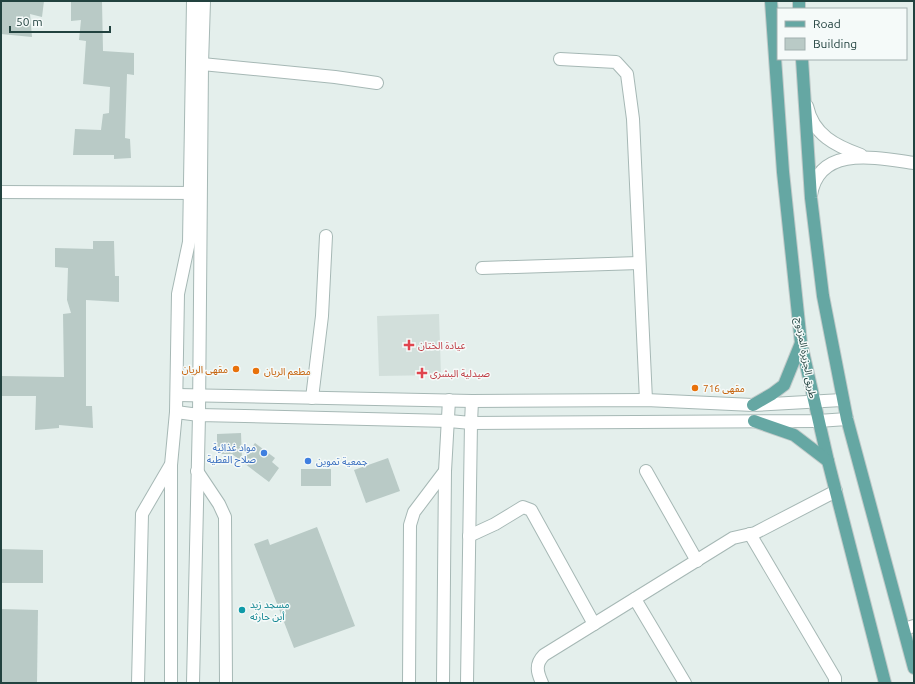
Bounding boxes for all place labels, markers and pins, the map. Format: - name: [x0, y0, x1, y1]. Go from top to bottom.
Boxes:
- marker: عيادة الختان: [403, 339, 415, 351]
- place label: عيادة الختان: [418, 340, 466, 351]
- place label: مقهى الريان: [182, 364, 228, 376]
- marker: مقهى الريان: [231, 364, 241, 374]
- marker: مطعم الريان: [251, 366, 261, 376]
- place label: مطعم الريان: [264, 366, 311, 379]
- marker: صيدلية البشرى: [417, 368, 427, 378]
- place label: صيدلية البشرى: [430, 368, 490, 380]
- marker: مقهى 716: [690, 383, 700, 393]
- place label: مقهى 716: [703, 383, 745, 394]
- place label: مواد غذائية صلاح القطية: [207, 442, 256, 467]
- marker: مواد غذائية صلاح القطية: [259, 448, 269, 458]
- marker: جمعية تموين: [303, 456, 313, 466]
- place label: جمعية تموين: [316, 456, 368, 468]
- place label: مسجد زيد أبن حارثه: [250, 599, 289, 623]
- marker: مسجد زيد أبن حارثه: [237, 605, 247, 615]

